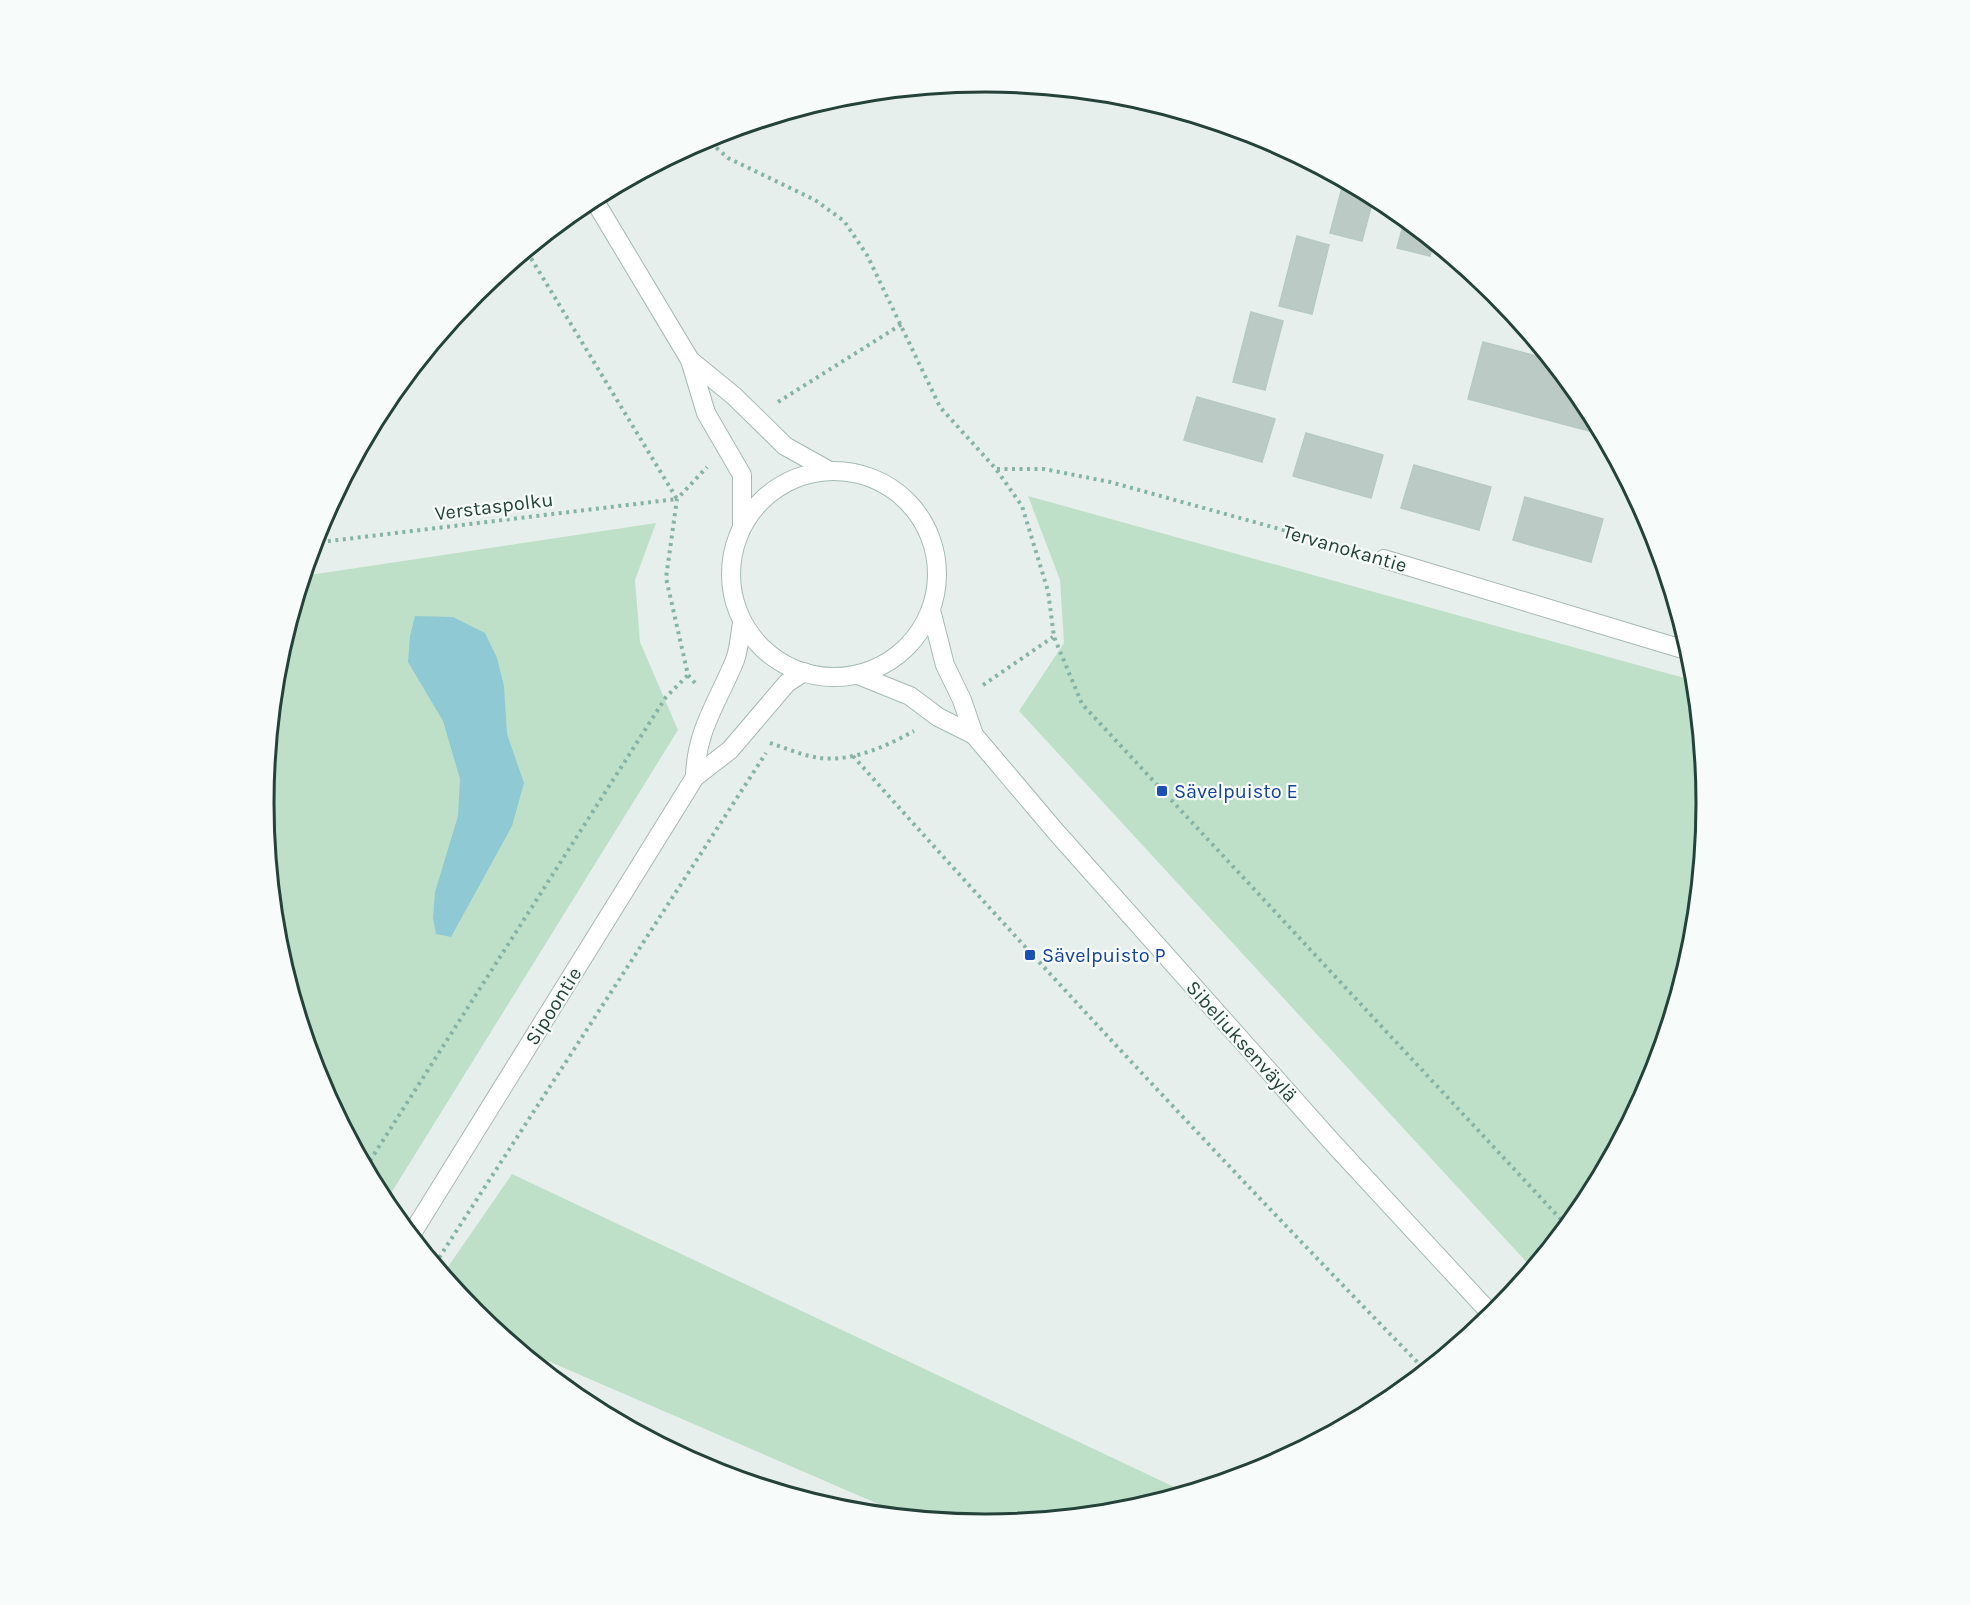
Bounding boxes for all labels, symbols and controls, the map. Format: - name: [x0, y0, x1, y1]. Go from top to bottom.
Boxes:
- street label: Verstaspolku: [433, 488, 555, 525]
- street label: Tervanokantie: [1280, 520, 1410, 577]
- place label: Sävelpuisto E: [1174, 780, 1298, 803]
- marker: Sävelpuisto E: [1155, 784, 1169, 798]
- place label: Sävelpuisto P: [1042, 944, 1166, 967]
- marker: Sävelpuisto P: [1023, 948, 1037, 962]
- street label: Sipoontie: [521, 963, 586, 1049]
- street label: Sibeliuksenväylä: [1181, 976, 1302, 1107]

